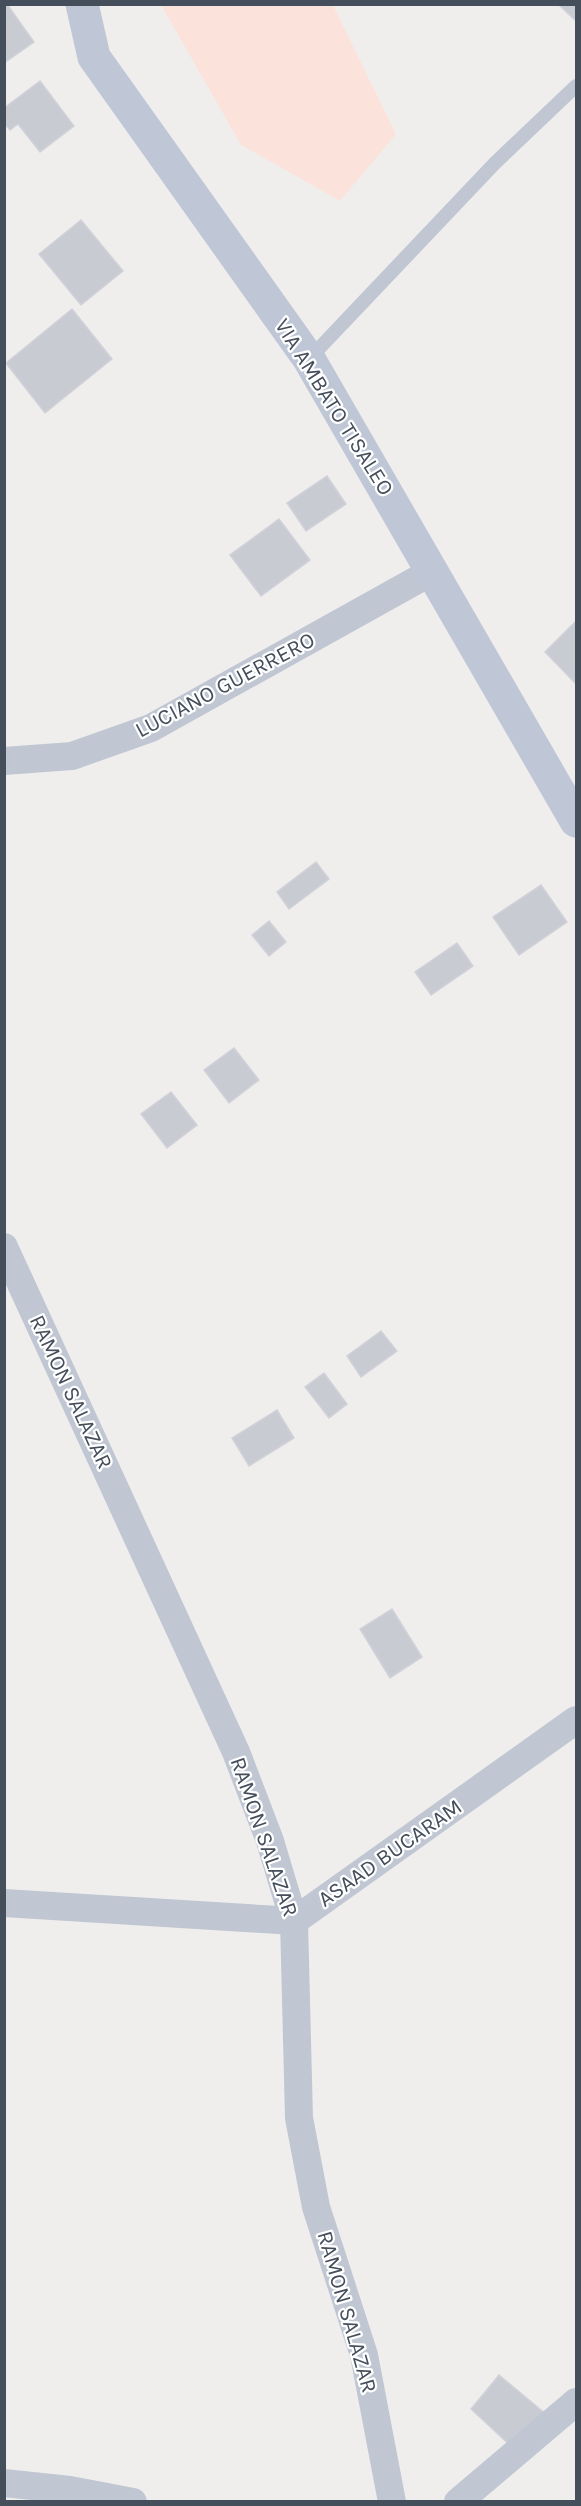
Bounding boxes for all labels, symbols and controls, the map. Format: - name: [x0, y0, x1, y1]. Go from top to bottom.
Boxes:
- street label: VIA AMBATO TISALEO: [269, 314, 399, 500]
- street label: LUCIANO GUERRERO: [131, 627, 319, 743]
- street label: RAMON SALAZAR: [24, 1311, 118, 1473]
- street label: RAMON SALAZAR: [224, 1754, 304, 1920]
- street label: ASAAD BUCARAM: [313, 1794, 467, 1912]
- street label: RAMON SALAZAR: [311, 2228, 383, 2396]

